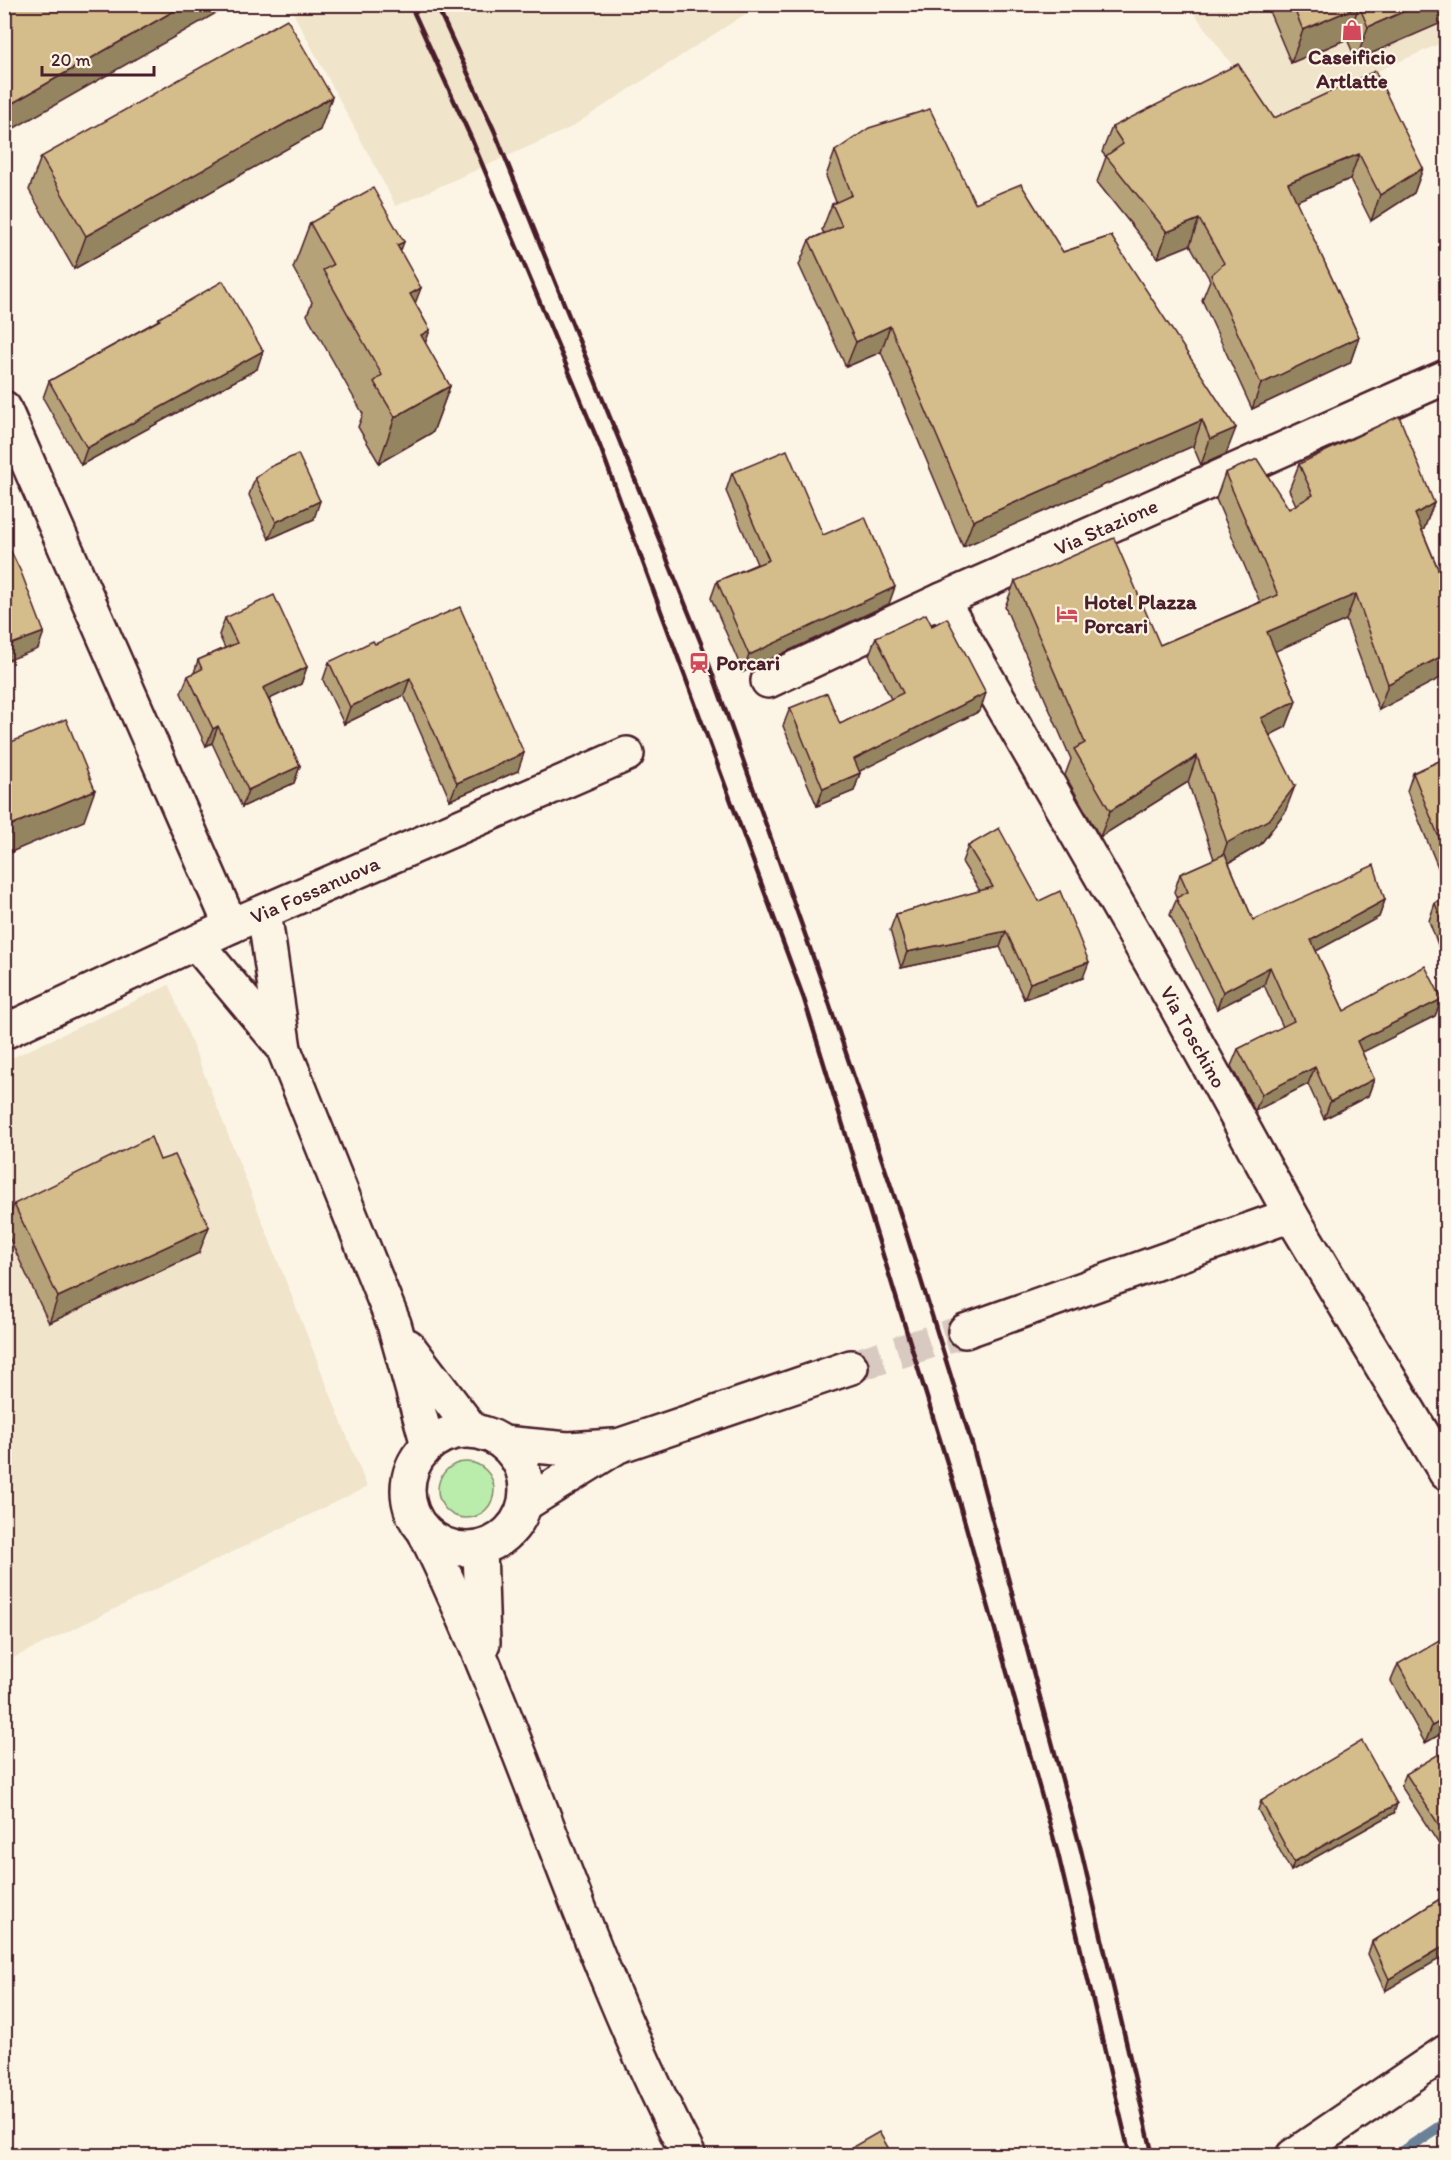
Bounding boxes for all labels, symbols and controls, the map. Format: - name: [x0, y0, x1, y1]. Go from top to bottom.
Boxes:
- shop icon: Caseificio Artlatte: [1340, 18, 1364, 42]
- scale bar: [42, 39, 154, 77]
- place label: Caseificio Artlatte: [1308, 44, 1396, 93]
- text: 20 m: [51, 49, 91, 71]
- street label: Via Stazione: [1050, 493, 1162, 561]
- place label: Hotel Plazza Porcari: [1084, 589, 1198, 638]
- hotel icon: Hotel Plazza Porcari: [1055, 602, 1079, 626]
- place label: Porcari: [716, 650, 780, 675]
- station icon: Porcari: [687, 651, 711, 675]
- street label: Via Fossanuova: [246, 850, 383, 929]
- street label: Via Toschino: [1155, 981, 1232, 1092]

